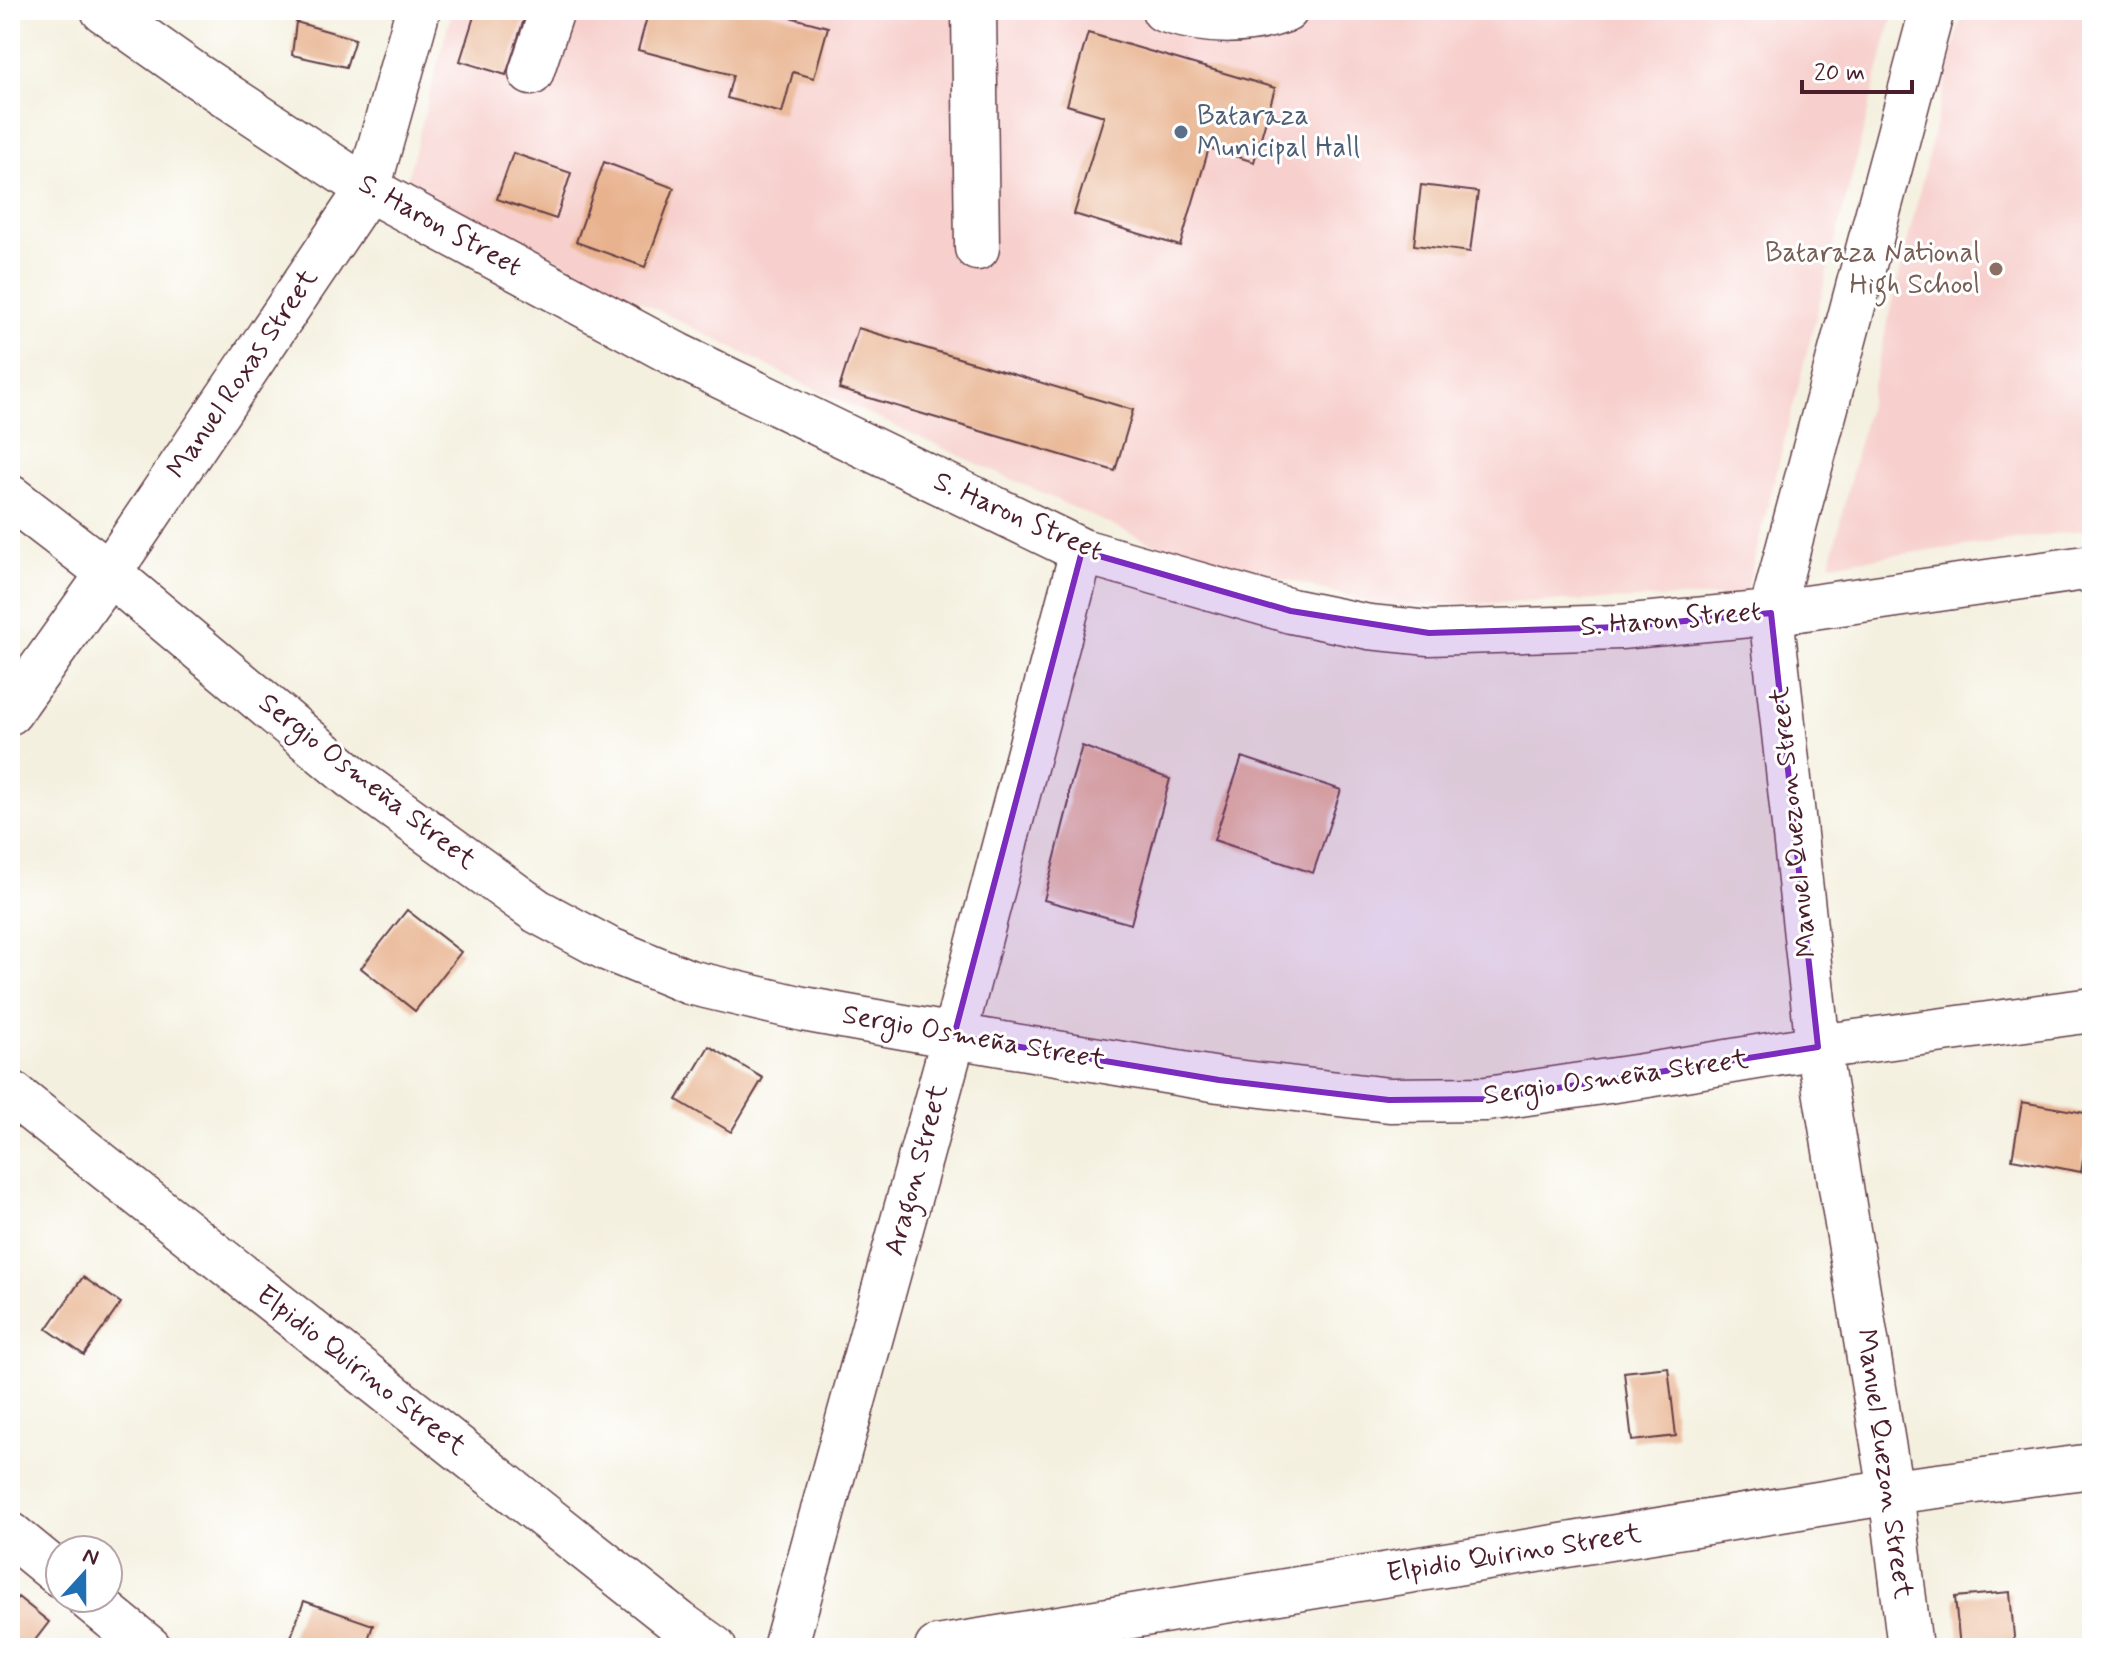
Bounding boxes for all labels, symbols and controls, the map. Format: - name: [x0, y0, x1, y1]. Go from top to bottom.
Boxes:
- scale bar: [1802, 44, 1912, 94]
- text: 20 m: [1814, 58, 1865, 89]
- place label: Bataraza Municipal Hall: [1197, 98, 1360, 167]
- marker: Bataraza Municipal Hall: [1172, 123, 1190, 141]
- street label: S. Haron Street: [352, 166, 528, 286]
- place label: Bataraza National High School: [1765, 235, 1980, 307]
- marker: Bataraza National High School: [1987, 260, 2005, 278]
- street label: Manuel Roxas Street: [159, 261, 327, 486]
- street label: S. Haron Street: [928, 463, 1108, 571]
- street label: S. Haron Street: [1579, 594, 1763, 646]
- street label: Manuel Quezon Street: [1761, 684, 1827, 959]
- street label: Sergio Osmeña Street: [249, 685, 484, 881]
- street label: Sergio Osmeña Street: [839, 997, 1109, 1081]
- street label: Sergio Osmeña Street: [1481, 1041, 1752, 1117]
- street label: Aragon Street: [876, 1080, 961, 1261]
- street label: Elpidio Quirino Street: [248, 1277, 474, 1465]
- street label: Manuel Quezon Street: [1847, 1327, 1921, 1602]
- street label: Elpidio Quirino Street: [1384, 1516, 1644, 1592]
- north arrow: [44, 1534, 124, 1614]
- text: N: [79, 1541, 102, 1573]

